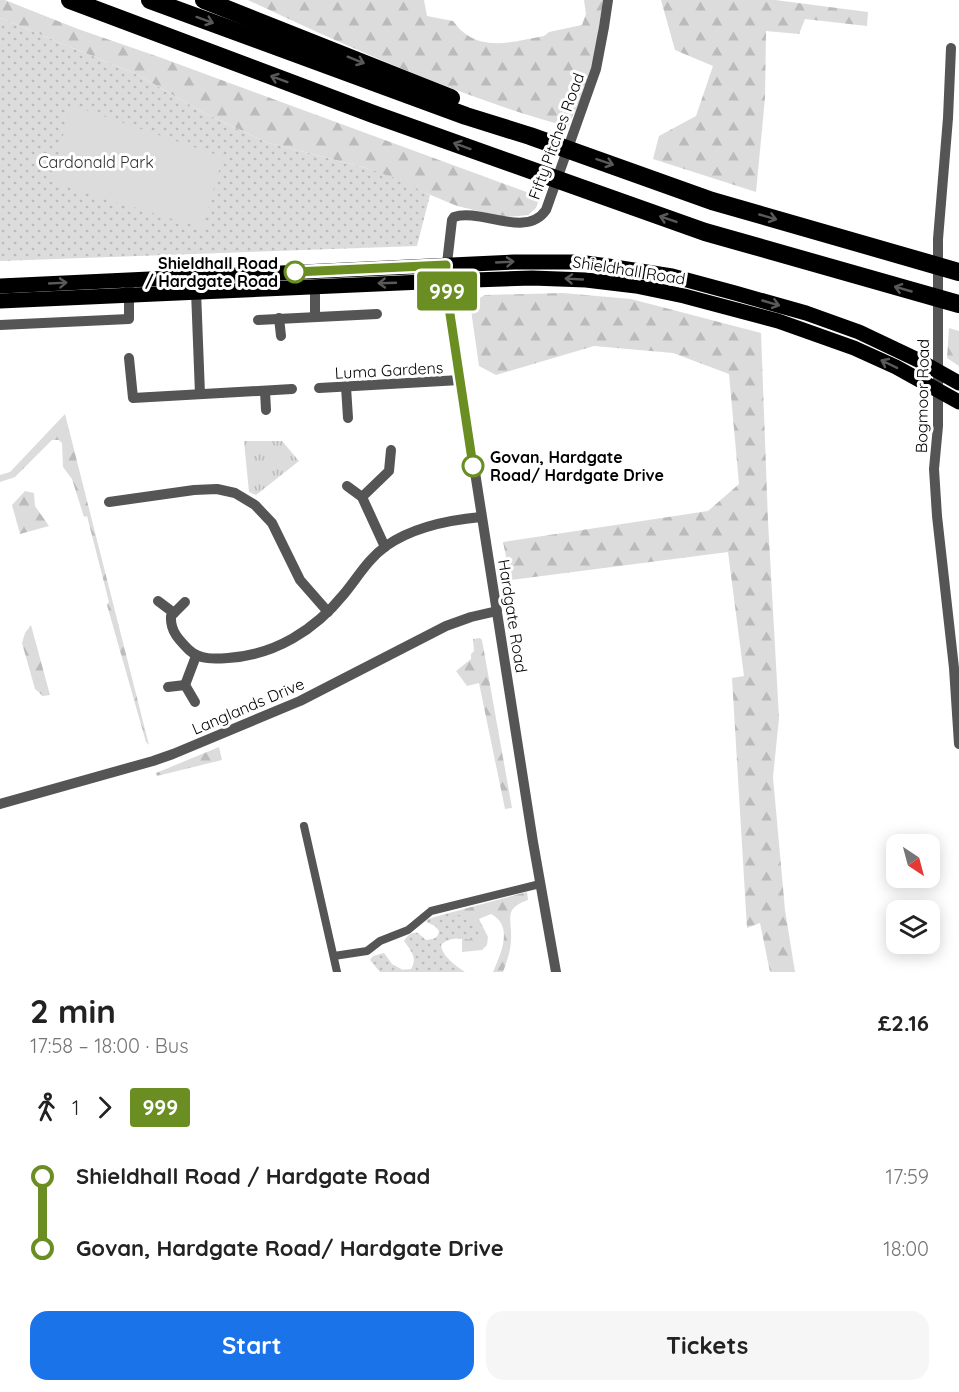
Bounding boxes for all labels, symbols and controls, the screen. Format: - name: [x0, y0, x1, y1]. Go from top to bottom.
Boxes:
- one-way arrow: [195, 16, 213, 27]
- one-way arrow: [347, 55, 365, 66]
- street label: Fifty Pitches Road: [524, 70, 588, 202]
- one-way arrow: [270, 73, 289, 84]
- one-way arrow: [453, 140, 472, 151]
- park label: Cardonald Park: [38, 152, 154, 172]
- one-way arrow: [595, 158, 614, 169]
- one-way arrow: [660, 212, 678, 223]
- one-way arrow: [758, 212, 777, 223]
- street label: Shieldhall Road: [571, 251, 687, 289]
- place label: Shieldhall Road / Hardgate Road: [145, 253, 278, 291]
- one-way arrow: [494, 257, 514, 268]
- marker: Shieldhall Road / Hardgate Road: [284, 261, 306, 283]
- line badge: 999: [412, 272, 482, 310]
- one-way arrow: [564, 273, 584, 284]
- one-way arrow: [48, 278, 68, 289]
- one-way arrow: [377, 278, 397, 289]
- text: 999: [429, 278, 465, 304]
- one-way arrow: [894, 282, 913, 294]
- one-way arrow: [761, 298, 780, 309]
- street label: Bogmoor Road: [911, 339, 933, 453]
- street label: Luma Gardens: [334, 357, 444, 383]
- one-way arrow: [881, 358, 899, 369]
- place label: Govan, Hardgate Road/ Hardgate Drive: [490, 447, 664, 485]
- marker: Govan, Hardgate Road/ Hardgate Drive: [462, 455, 484, 477]
- street label: Hardgate Road: [494, 558, 532, 674]
- street label: Langlands Drive: [189, 673, 307, 739]
- north arrow: [886, 834, 940, 888]
- map controls: [886, 834, 940, 954]
- button: layers: [886, 900, 940, 954]
- text: 2 min: [30, 990, 116, 1031]
- text: £2.16: [878, 1009, 929, 1037]
- text: 17:58 – 18:00 · Bus: [30, 1033, 189, 1058]
- icon: walk: [30, 1091, 63, 1124]
- icon: forward: [88, 1091, 121, 1124]
- text: 999: [142, 1094, 178, 1120]
- text: 1: [72, 1095, 79, 1120]
- text: Shieldhall Road / Hardgate Road: [76, 1162, 430, 1190]
- text: 17:59: [886, 1164, 929, 1189]
- text: Govan, Hardgate Road/ Hardgate Drive: [76, 1234, 504, 1262]
- text: 18:00: [883, 1236, 929, 1261]
- button: Start: [30, 1311, 474, 1380]
- button: Tickets: [486, 1311, 929, 1380]

